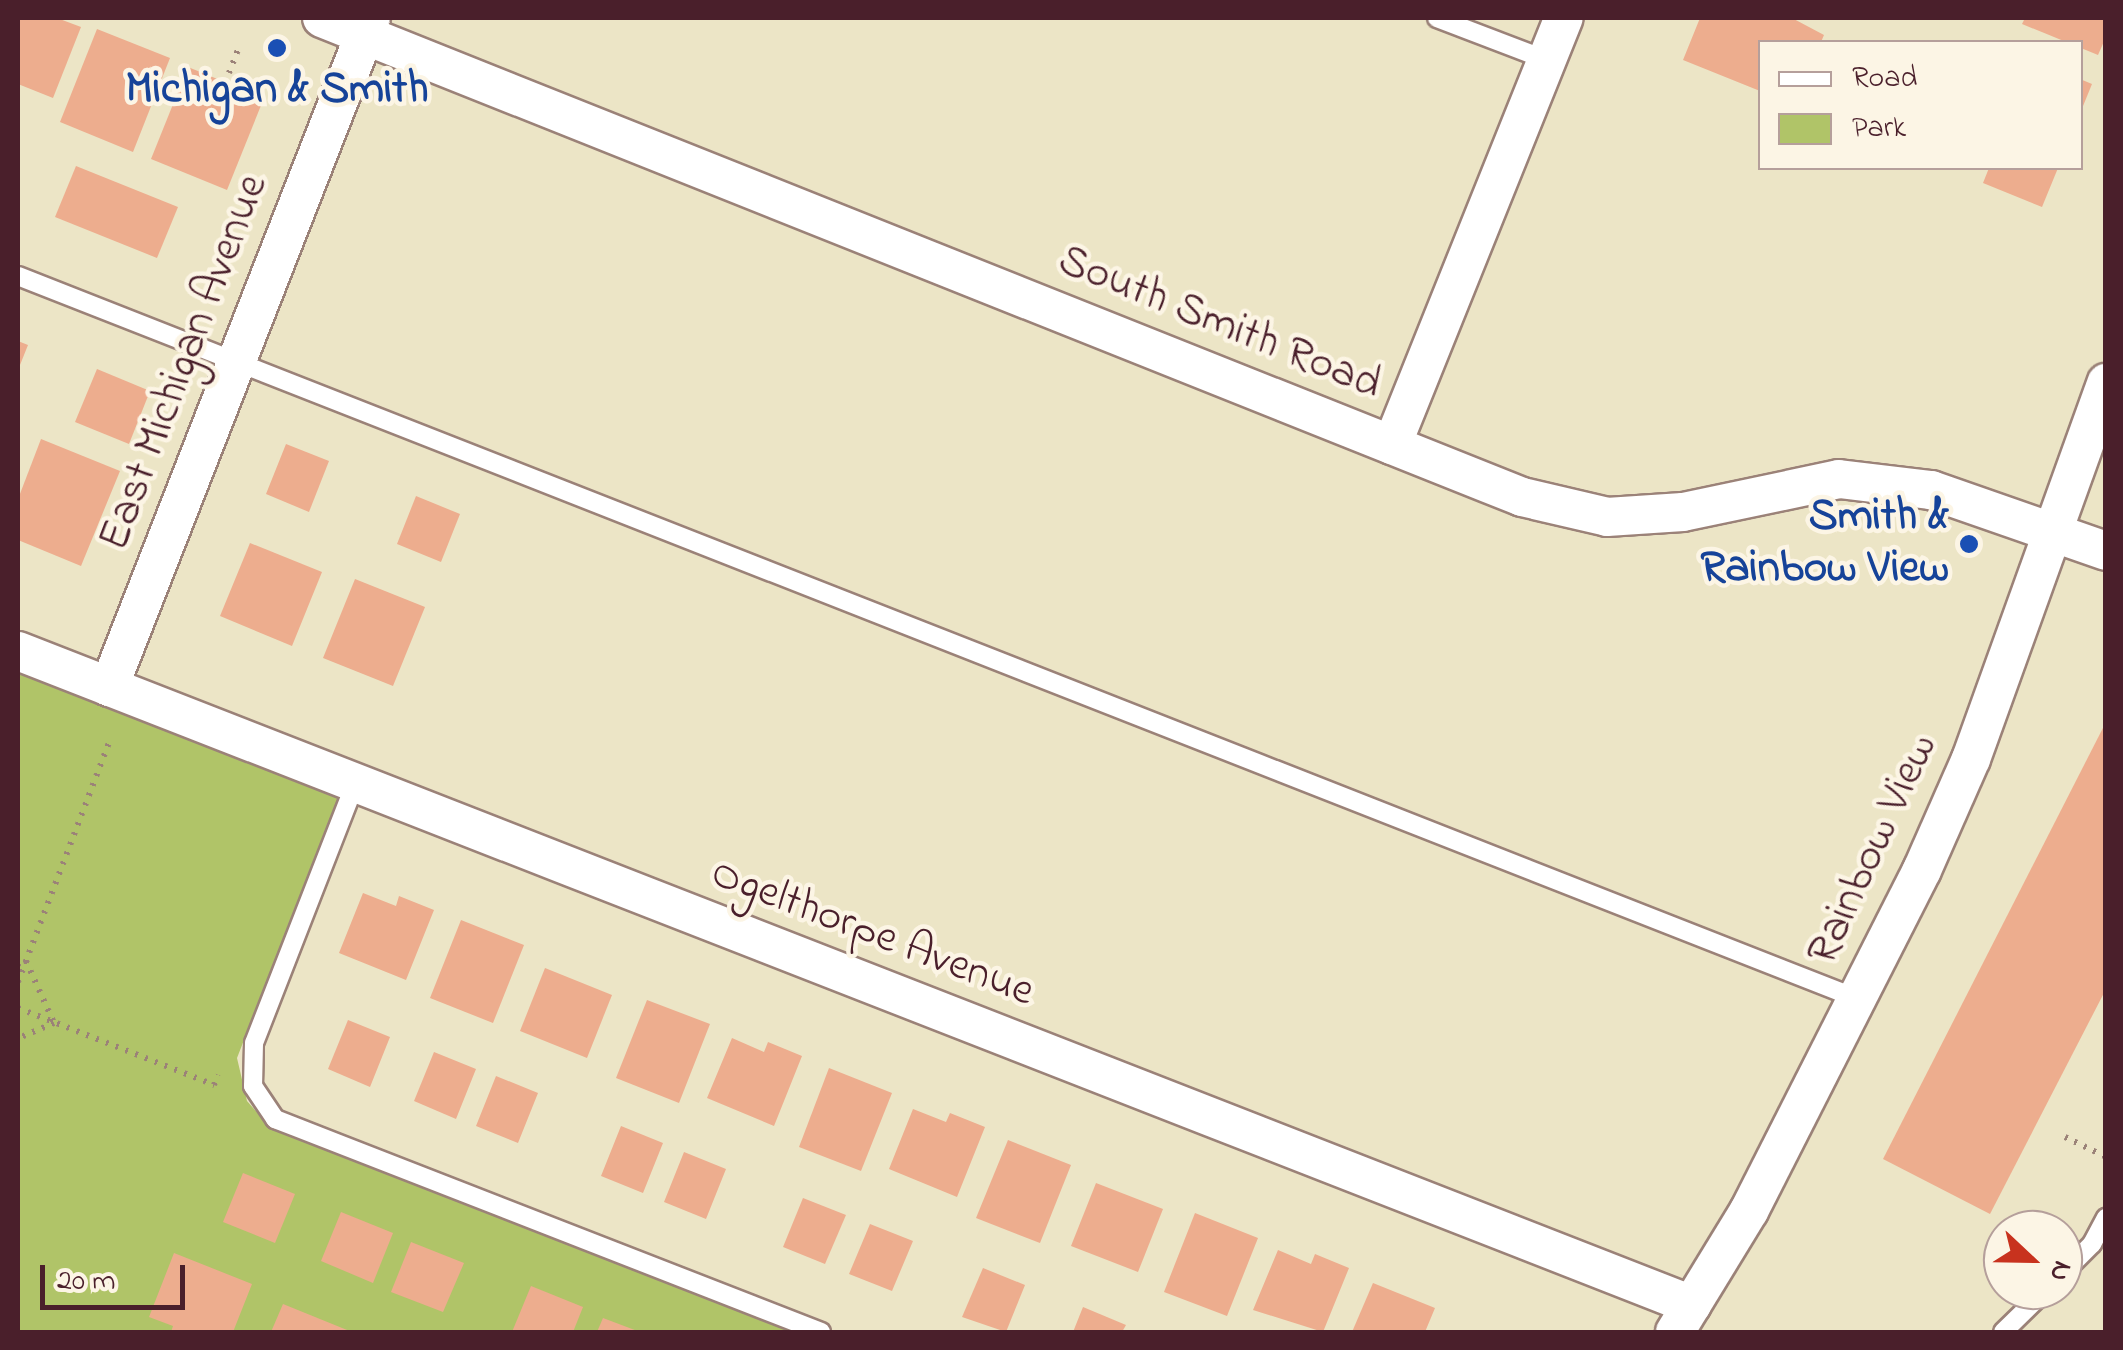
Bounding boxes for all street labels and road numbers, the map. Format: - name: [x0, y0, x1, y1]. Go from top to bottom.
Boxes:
- street label: East Michigan Avenue: [88, 167, 282, 559]
- street label: South Smith Road: [1050, 235, 1388, 413]
- street label: Rainbow View: [1797, 726, 1951, 974]
- street label: Ogelthorpe Avenue: [703, 848, 1041, 1020]

